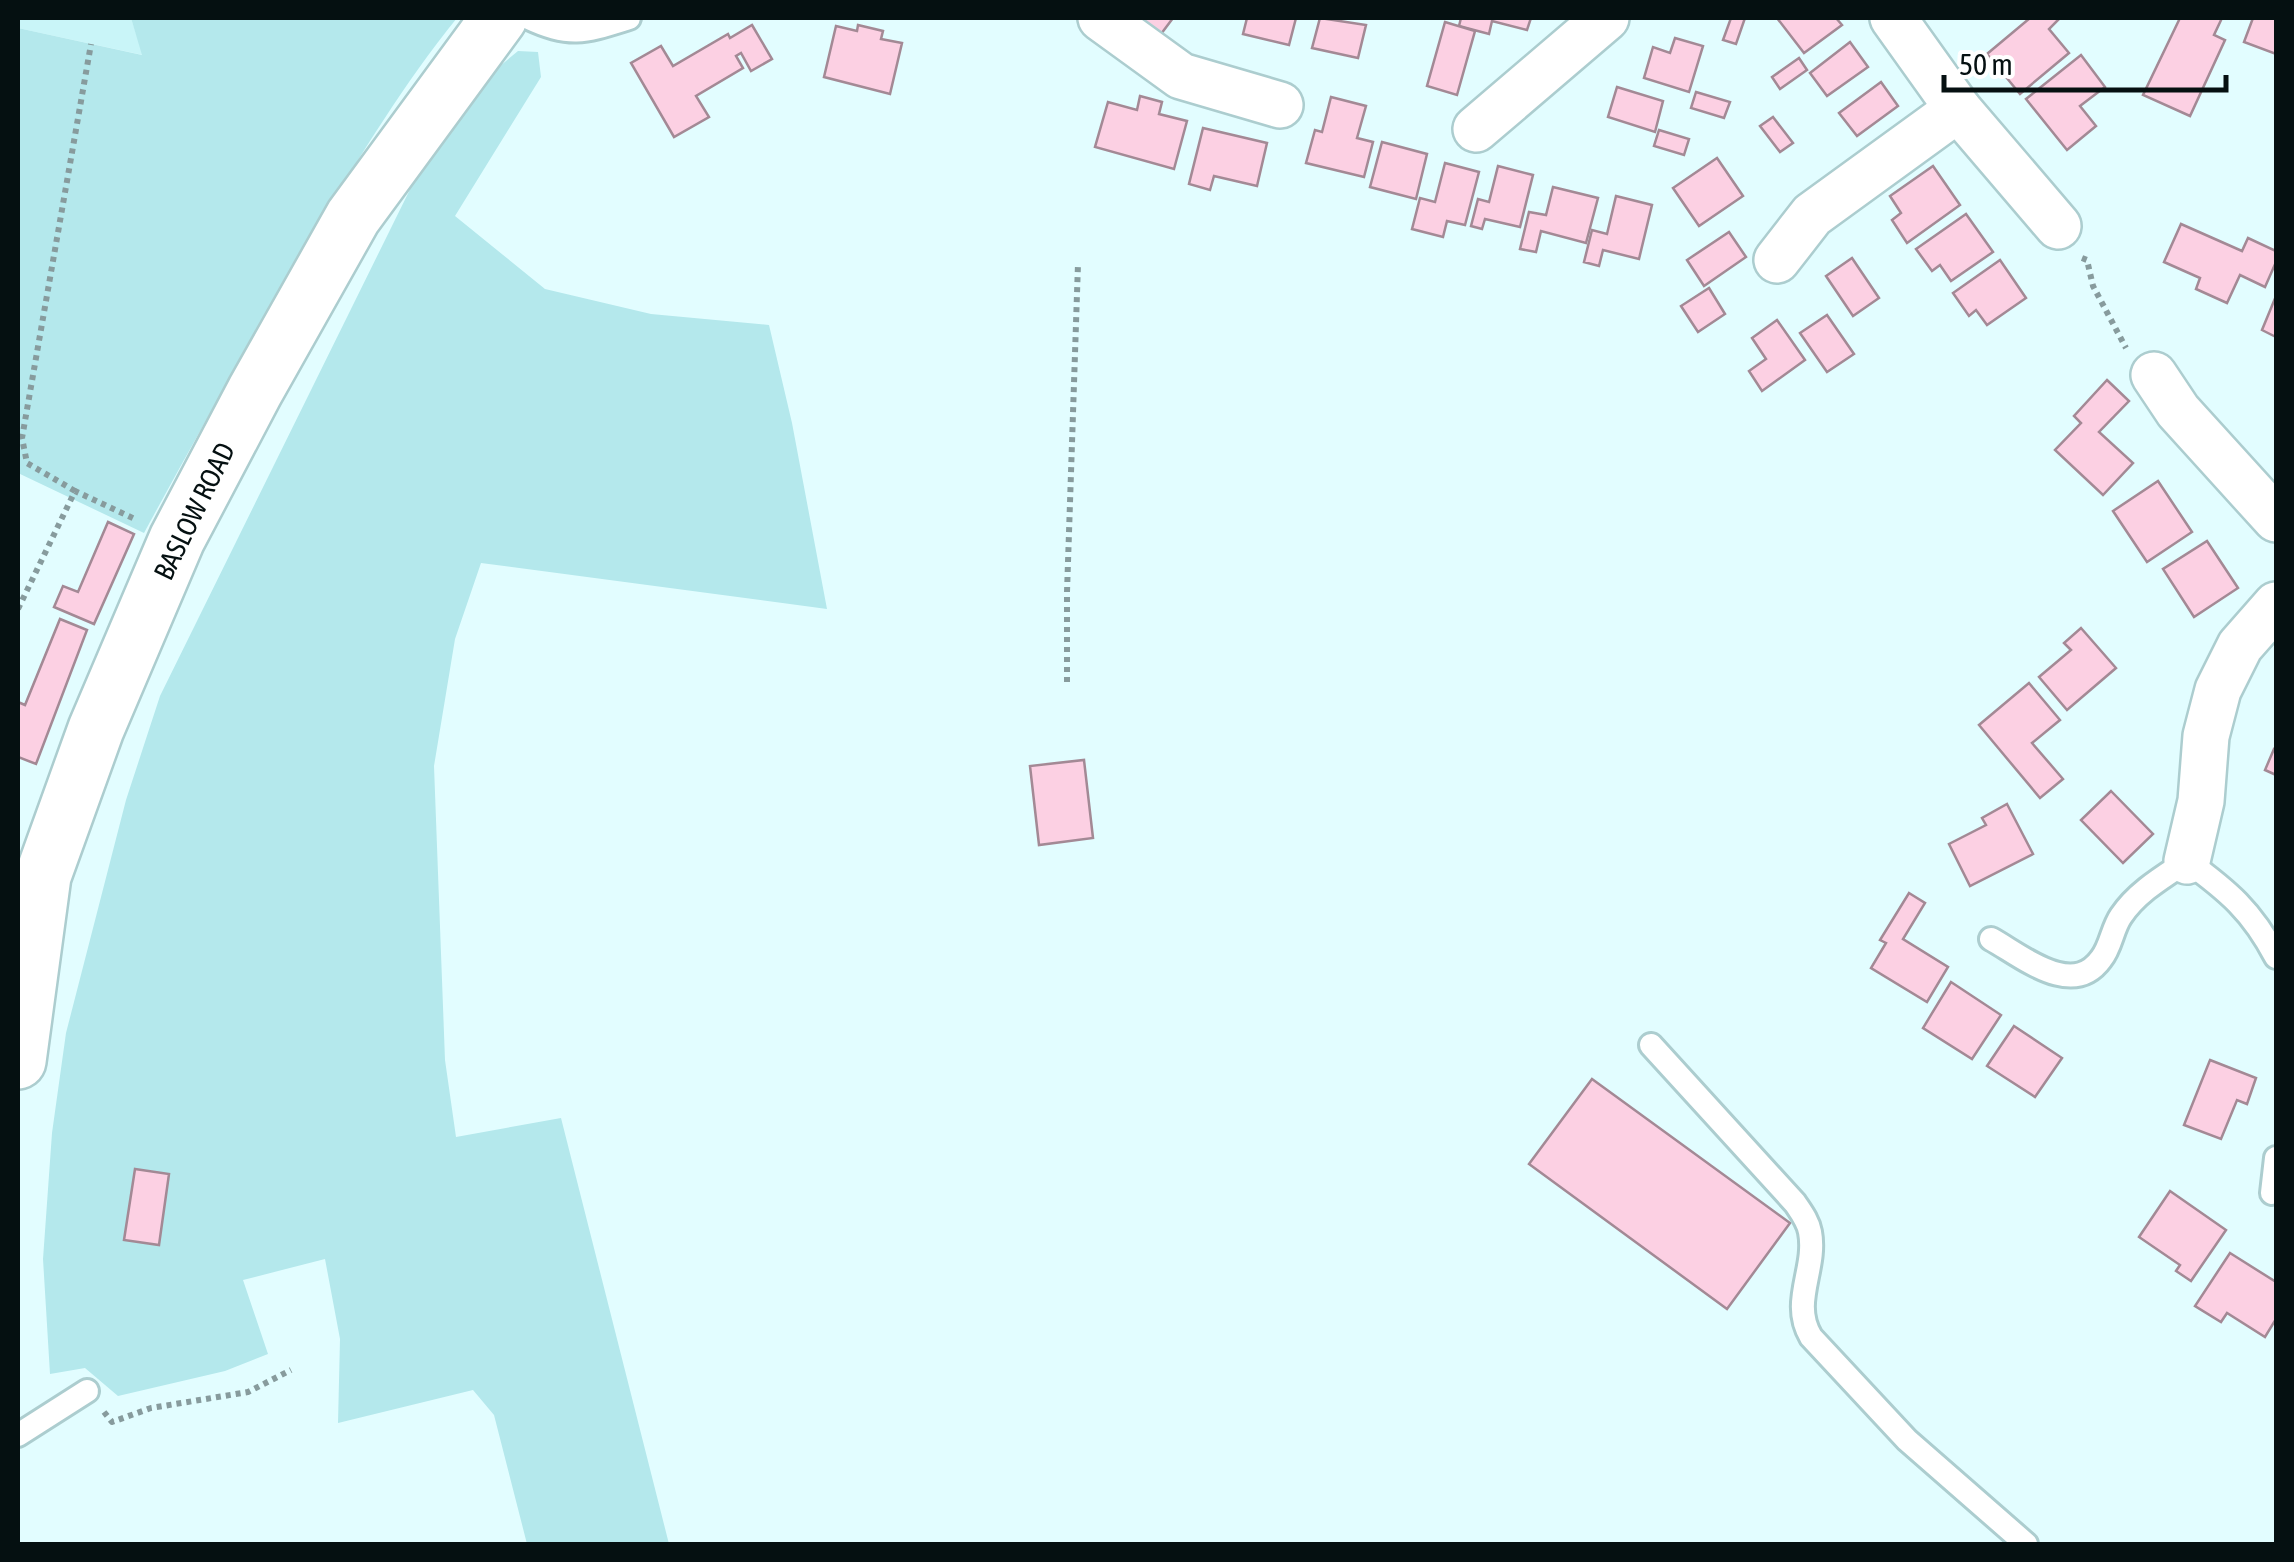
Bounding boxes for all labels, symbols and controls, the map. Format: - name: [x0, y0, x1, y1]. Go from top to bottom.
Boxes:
- scale bar: [1944, 30, 2226, 92]
- text: 50 m: [1959, 47, 2013, 81]
- street label: BASLOW ROAD: [147, 437, 241, 585]

